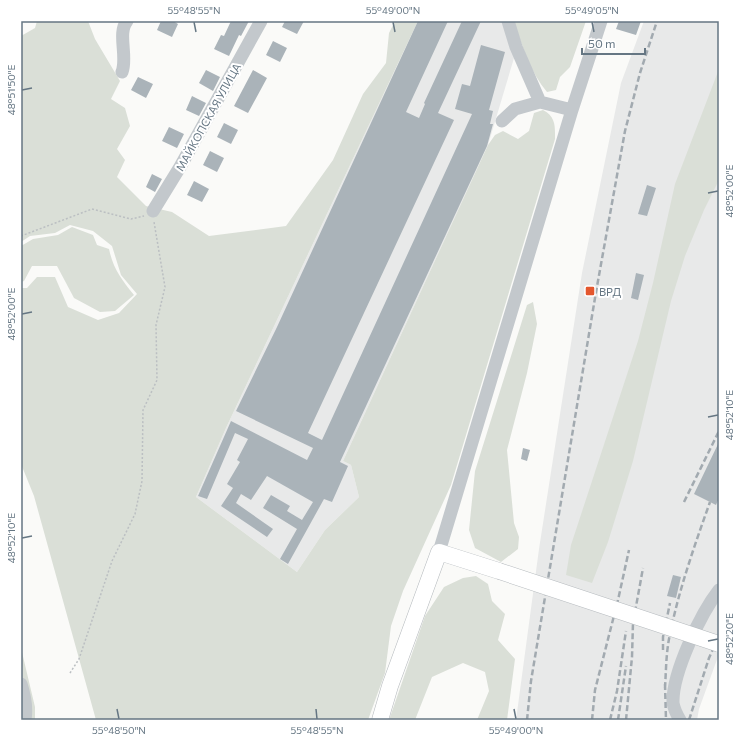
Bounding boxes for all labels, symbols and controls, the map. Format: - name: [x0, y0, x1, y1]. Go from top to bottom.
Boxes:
- text: 55°48'55"N: [167, 4, 221, 16]
- text: 55°49'00"N: [366, 4, 420, 16]
- text: 55°49'05"N: [565, 4, 619, 16]
- scale bar: [582, 30, 645, 56]
- text: 50 m: [588, 36, 616, 50]
- street label: МАЙКОПСКАЯ УЛИЦА: [172, 60, 243, 173]
- text: 48°51'50"E: [5, 65, 17, 115]
- text: 48°52'00"E: [723, 165, 735, 217]
- marker: ВРД: [584, 285, 596, 297]
- place label: ВРД: [599, 285, 622, 298]
- text: 48°52'00"E: [5, 288, 17, 340]
- text: 48°52'10"E: [723, 390, 735, 440]
- text: 48°52'10"E: [5, 513, 17, 563]
- text: 48°52'20"E: [723, 613, 735, 665]
- text: 55°48'50"N: [92, 724, 146, 736]
- text: 55°48'55"N: [290, 724, 344, 736]
- text: 55°49'00"N: [489, 724, 543, 736]

